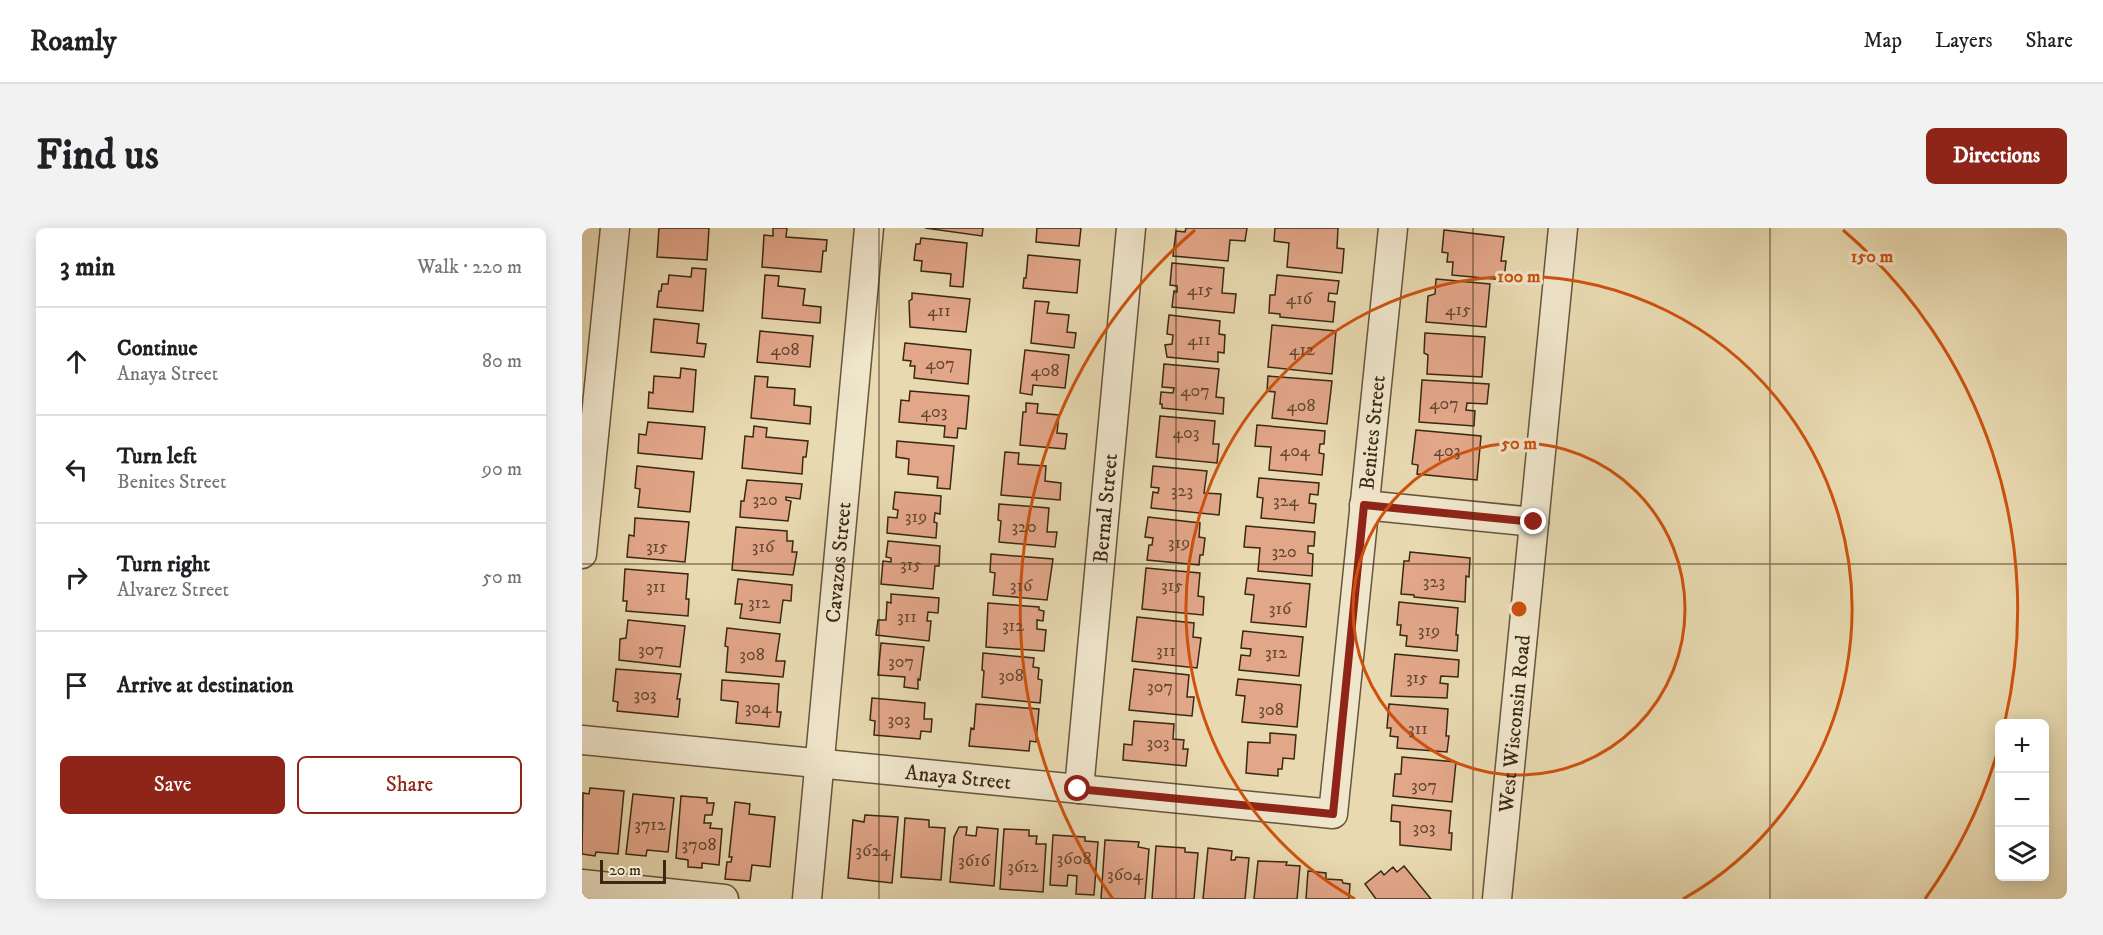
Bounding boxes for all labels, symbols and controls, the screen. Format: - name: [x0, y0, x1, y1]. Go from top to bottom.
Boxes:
- text: Roamly: [30, 24, 116, 59]
- text: Map: [1863, 28, 1902, 54]
- text: Layers: [1935, 28, 1993, 54]
- text: Share: [2026, 28, 2073, 54]
- button: Directions: [1926, 128, 2067, 184]
- text: Find us: [36, 130, 159, 182]
- text: 150 m: [1851, 246, 1894, 268]
- text: 3 min: [60, 251, 115, 284]
- text: Walk · 220 m: [417, 255, 522, 280]
- text: 100 m: [1497, 266, 1541, 288]
- house number: 415: [1187, 279, 1213, 301]
- house number: 416: [1286, 288, 1313, 310]
- house number: 415: [1445, 299, 1471, 321]
- house number: 411: [927, 300, 951, 322]
- house number: 411: [1187, 329, 1211, 351]
- text: Continue: [117, 335, 198, 362]
- house number: 408: [770, 339, 800, 361]
- house number: 412: [1289, 339, 1315, 361]
- icon: ahead: [60, 345, 93, 378]
- text: 80 m: [482, 349, 522, 374]
- house number: 407: [925, 353, 955, 375]
- house number: 408: [1030, 360, 1060, 382]
- text: Anaya Street: [117, 362, 218, 387]
- street label: Benites Street: [1354, 374, 1392, 491]
- house number: 407: [1180, 380, 1210, 402]
- house number: 407: [1429, 393, 1459, 415]
- house number: 408: [1286, 395, 1316, 417]
- house number: 403: [921, 401, 947, 423]
- house number: 403: [1173, 422, 1199, 444]
- text: 50 m: [1500, 433, 1537, 455]
- house number: 404: [1280, 440, 1311, 462]
- house number: 403: [1434, 440, 1460, 462]
- text: Turn left: [117, 443, 197, 470]
- street label: Bernal Street: [1088, 452, 1124, 564]
- icon: left: [60, 453, 93, 486]
- text: 90 m: [482, 457, 522, 482]
- text: Benites Street: [117, 470, 226, 495]
- house number: 323: [1171, 480, 1193, 502]
- house number: 320: [752, 489, 778, 511]
- house number: 324: [1273, 490, 1300, 512]
- street label: Cavazos Street: [821, 501, 858, 624]
- house number: 319: [905, 506, 927, 528]
- route end: [1520, 508, 1546, 534]
- house number: 320: [1011, 516, 1037, 538]
- house number: 319: [1168, 532, 1190, 554]
- house number: 315: [646, 536, 668, 558]
- house number: 316: [752, 536, 775, 558]
- house number: 320: [1271, 541, 1297, 563]
- text: Turn right: [117, 551, 210, 578]
- house number: 315: [900, 554, 922, 576]
- icon: right: [60, 561, 93, 594]
- text: 50 m: [482, 565, 522, 590]
- house number: 323: [1423, 571, 1445, 593]
- house number: 316: [1010, 575, 1033, 597]
- house number: 315: [1161, 575, 1183, 597]
- house number: 311: [646, 576, 666, 598]
- text: Alvarez Street: [117, 578, 229, 603]
- house number: 312: [748, 592, 770, 614]
- house number: 316: [1269, 598, 1292, 620]
- centre of rings: [1509, 599, 1529, 619]
- house number: 311: [897, 606, 917, 628]
- house number: 312: [1002, 615, 1024, 637]
- house number: 319: [1418, 620, 1440, 642]
- street label: West Wisconsin Road: [1493, 633, 1537, 815]
- house number: 307: [638, 639, 664, 661]
- house number: 311: [1156, 640, 1176, 662]
- house number: 312: [1265, 642, 1287, 664]
- house number: 308: [739, 644, 765, 666]
- house number: 307: [888, 651, 914, 673]
- house number: 308: [998, 665, 1024, 687]
- house number: 315: [1406, 667, 1428, 689]
- icon: arrive: [60, 669, 93, 702]
- text: Arrive at destination: [117, 672, 294, 699]
- house number: 307: [1147, 676, 1173, 698]
- house number: 303: [633, 684, 657, 706]
- house number: 304: [745, 697, 772, 719]
- house number: 308: [1258, 699, 1284, 721]
- house number: 303: [887, 709, 911, 731]
- house number: 311: [1408, 718, 1428, 740]
- map controls: [1995, 719, 2049, 881]
- button: +: [1995, 719, 2049, 773]
- house number: 303: [1146, 732, 1170, 754]
- button: Save: [60, 756, 285, 814]
- button: Share: [297, 756, 522, 814]
- street label: Anaya Street: [904, 760, 1013, 796]
- button: −: [1995, 773, 2049, 827]
- route start: [1064, 775, 1090, 801]
- house number: 307: [1411, 775, 1437, 797]
- house number: 3712: [634, 814, 666, 836]
- house number: 303: [1412, 817, 1436, 839]
- button: layers: [1995, 827, 2049, 881]
- house number: 3708: [682, 834, 716, 856]
- house number: 3624: [855, 840, 891, 862]
- house number: 3608: [1057, 848, 1091, 870]
- house number: 3616: [958, 850, 991, 872]
- house number: 3612: [1007, 856, 1039, 878]
- scale bar: [600, 857, 666, 884]
- text: 20 m: [609, 860, 641, 880]
- house number: 3604: [1107, 864, 1144, 886]

